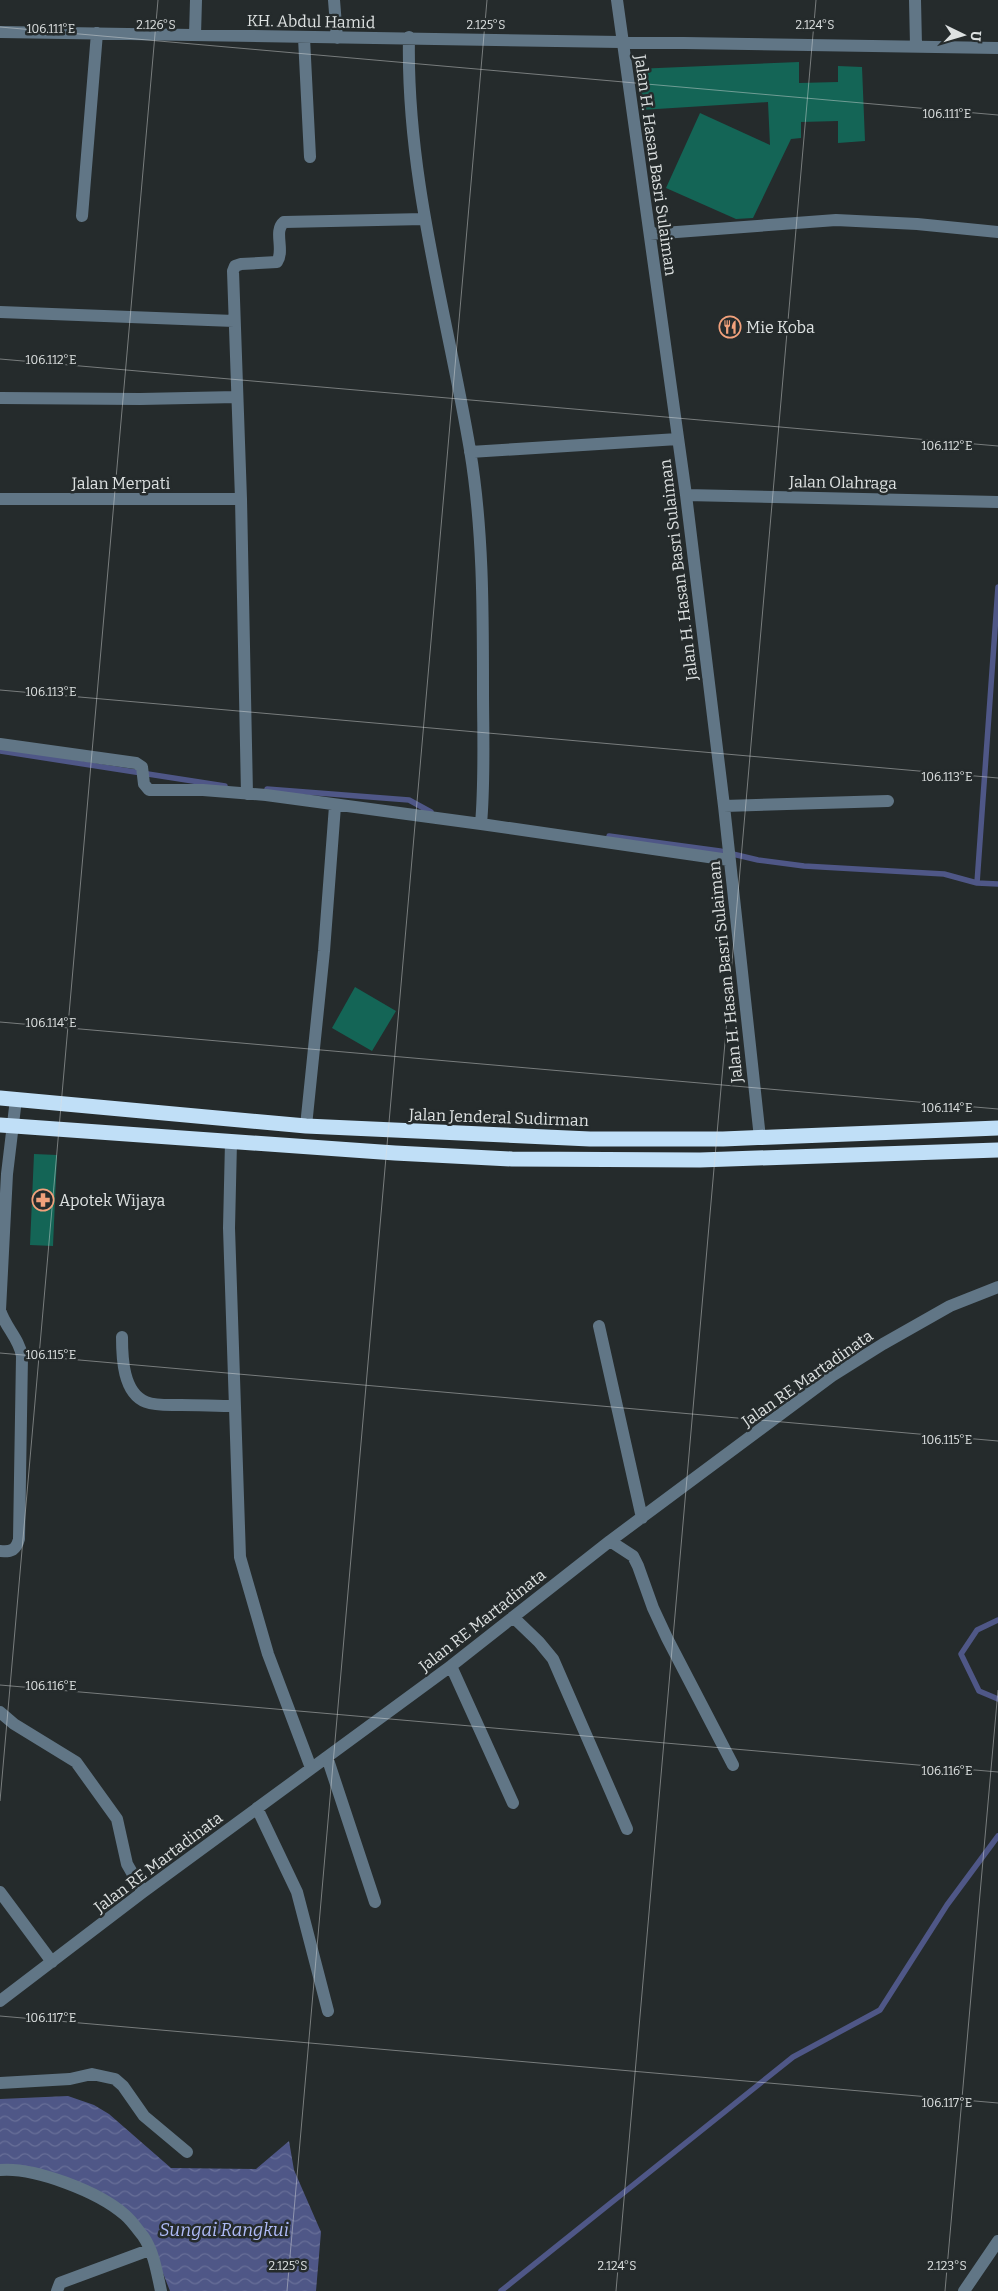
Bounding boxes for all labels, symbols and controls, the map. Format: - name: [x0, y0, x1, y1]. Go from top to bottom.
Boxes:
- north arrow: [938, 10, 988, 60]
- street label: KH. Abdul Hamid: [247, 11, 376, 32]
- text: 2.126°S: [136, 18, 176, 32]
- text: 2.125°S: [467, 18, 505, 32]
- text: 2.124°S: [795, 18, 835, 32]
- text: 106.111°E: [27, 22, 75, 36]
- text: U: [966, 30, 984, 43]
- street label: Jalan H. Hasan Basri Sulaiman: [630, 52, 680, 277]
- text: 106.111°E: [923, 107, 971, 121]
- restaurant icon: Mie Koba: [718, 315, 742, 339]
- place label: Mie Koba: [746, 318, 815, 337]
- text: 106.112°E: [26, 353, 76, 367]
- text: 106.112°E: [922, 439, 972, 453]
- street label: Jalan H. Hasan Basri Sulaiman: [655, 458, 702, 683]
- street label: Jalan Olahraga: [788, 472, 897, 493]
- street label: Jalan Merpati: [71, 474, 171, 493]
- text: 106.113°E: [25, 685, 77, 699]
- text: 106.113°E: [921, 770, 973, 784]
- street label: Jalan H. Hasan Basri Sulaiman: [704, 860, 747, 1085]
- text: 106.114°E: [26, 1016, 76, 1030]
- text: 106.114°E: [922, 1101, 972, 1115]
- street label: Jalan Jenderal Sudirman: [408, 1105, 589, 1130]
- pharmacy icon: Apotek Wijaya: [31, 1188, 55, 1212]
- place label: Apotek Wijaya: [59, 1191, 166, 1210]
- street label: Jalan RE Martadinata: [737, 1326, 877, 1431]
- text: 106.115°E: [26, 1348, 76, 1362]
- text: 106.115°E: [922, 1433, 972, 1447]
- street label: Jalan RE Martadinata: [414, 1565, 550, 1676]
- text: 106.116°E: [26, 1679, 76, 1693]
- text: 106.116°E: [922, 1764, 972, 1778]
- street label: Jalan RE Martadinata: [90, 1808, 226, 1917]
- text: 106.117°E: [26, 2011, 76, 2025]
- text: 106.117°E: [922, 2096, 972, 2110]
- water label: Sungai Rangkui: [159, 2219, 289, 2241]
- text: 2.125°S: [269, 2259, 307, 2273]
- text: 2.124°S: [597, 2259, 637, 2273]
- text: 2.123°S: [927, 2259, 967, 2273]

